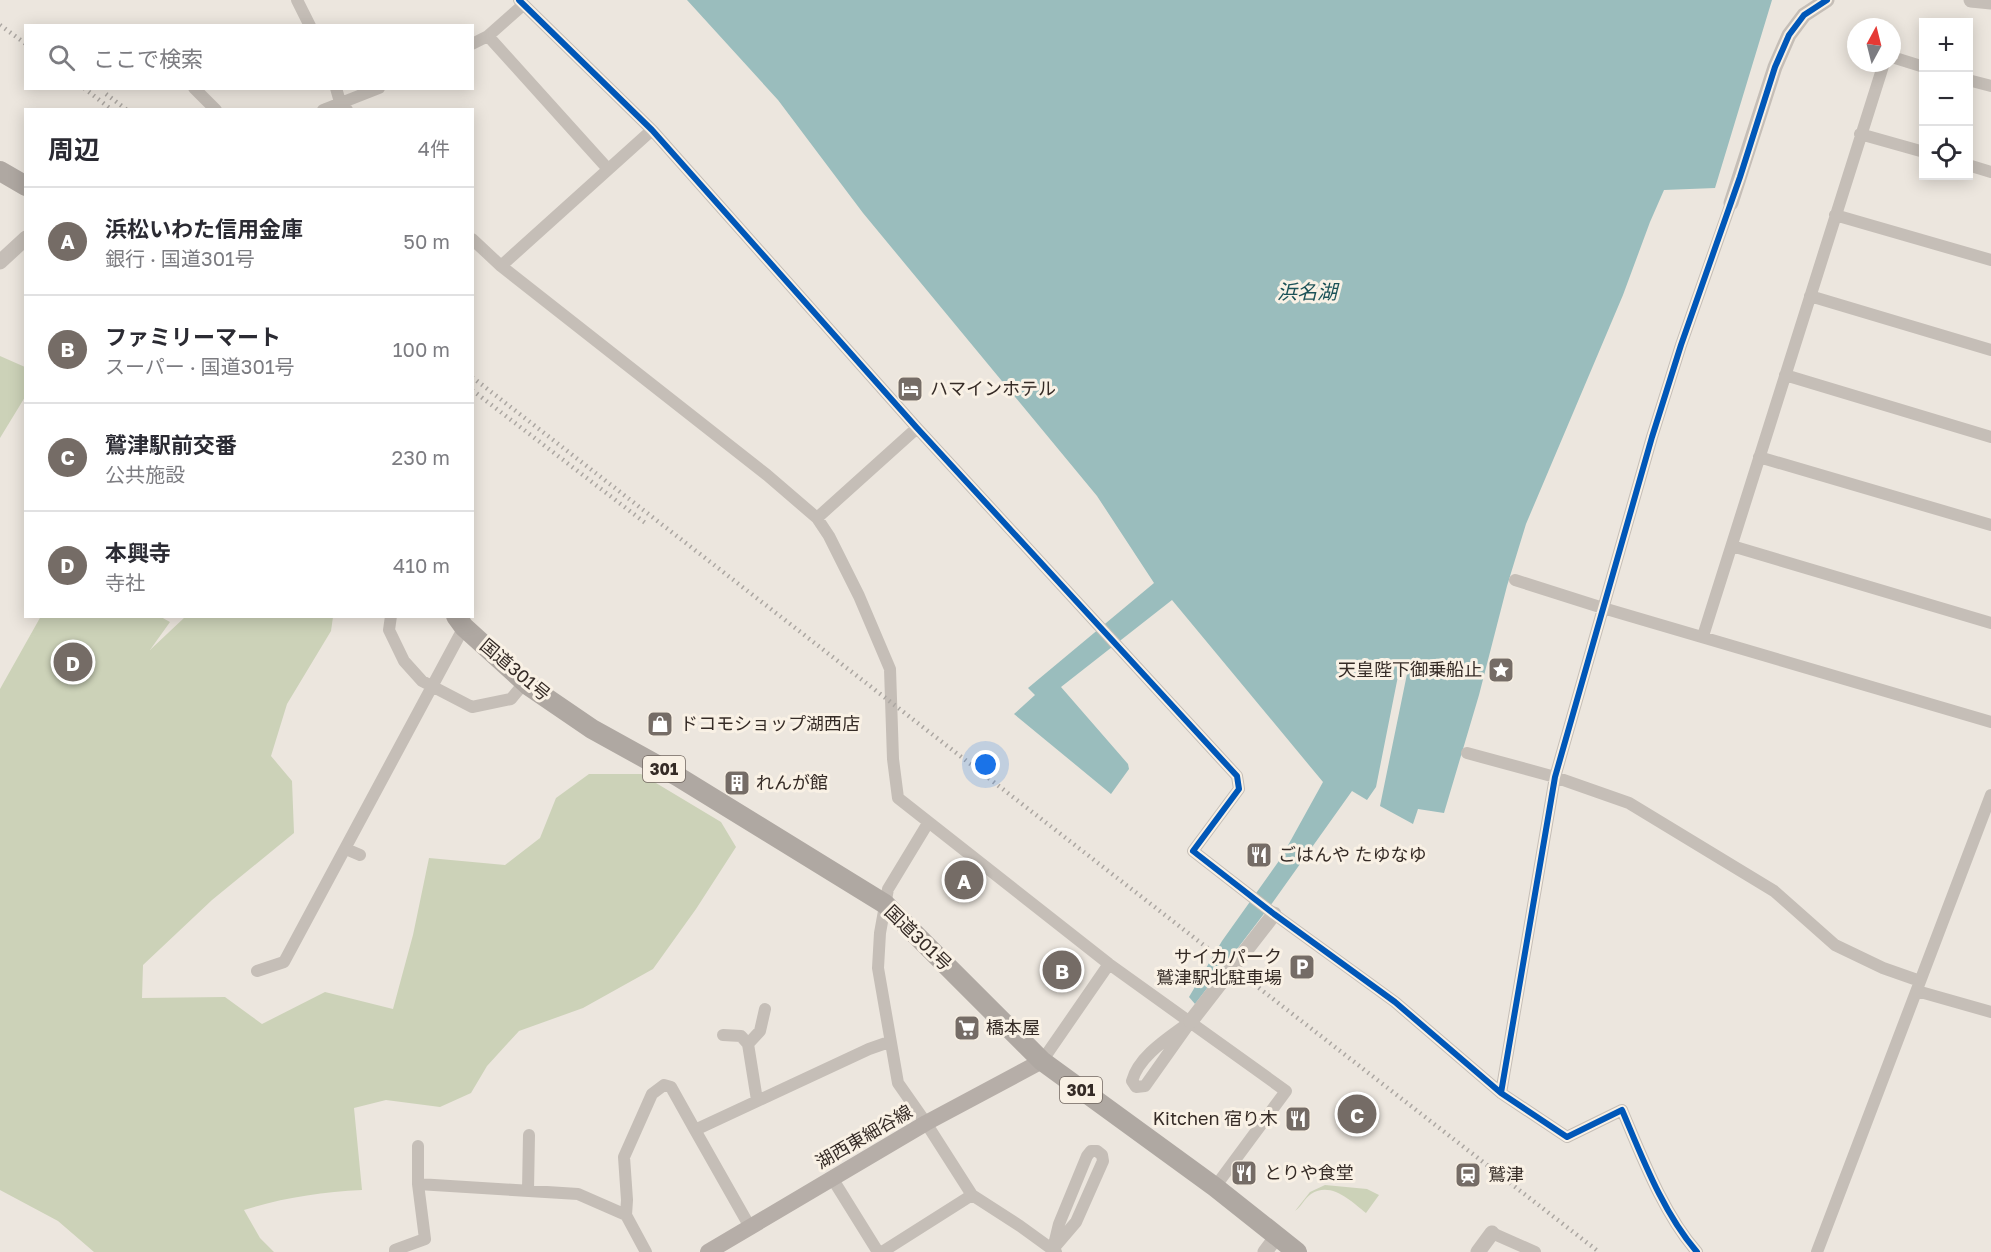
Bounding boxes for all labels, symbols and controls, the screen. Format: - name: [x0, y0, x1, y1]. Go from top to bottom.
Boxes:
- north arrow: [1847, 18, 1901, 72]
- map controls: [1919, 18, 1973, 180]
- button: +: [1919, 18, 1973, 72]
- search box: [24, 24, 474, 90]
- icon: search: [45, 41, 78, 74]
- text: ここで検索: [93, 45, 203, 72]
- button: −: [1919, 72, 1973, 126]
- button: locate: [1919, 126, 1973, 180]
- text: 周辺: [48, 134, 100, 165]
- text: 4件: [418, 136, 450, 160]
- text: 浜松いわた信用金庫: [105, 215, 303, 242]
- text: A: [60, 229, 75, 253]
- text: 50 m: [403, 229, 450, 253]
- text: 銀行 · 国道301号: [105, 246, 255, 270]
- water label: 浜名湖: [1277, 279, 1340, 303]
- text: ファミリーマート: [105, 323, 281, 350]
- text: B: [60, 337, 75, 361]
- text: 100 m: [393, 337, 450, 361]
- text: スーパー · 国道301号: [105, 354, 295, 378]
- hotel icon: ハマインホテル: [895, 374, 925, 404]
- place label: ハマインホテル: [930, 377, 1056, 399]
- text: 鷲津駅前交番: [105, 431, 237, 458]
- text: C: [60, 445, 75, 469]
- text: 230 m: [392, 445, 450, 469]
- text: 公共施設: [105, 462, 185, 486]
- text: 本興寺: [105, 539, 171, 566]
- text: D: [60, 553, 75, 577]
- text: 410 m: [393, 553, 450, 577]
- text: 寺社: [105, 570, 145, 594]
- street label: 国道301号: [476, 634, 555, 705]
- pin: D: [54, 640, 92, 684]
- place icon: 天皇陛下御乗船止: [1486, 655, 1516, 685]
- place label: 天皇陛下御乗船止: [1338, 658, 1482, 680]
- shop icon: ドコモショップ湖西店: [645, 709, 675, 739]
- place label: ドコモショップ湖西店: [680, 712, 860, 734]
- your location: [971, 750, 1000, 779]
- road number: 301: [643, 756, 685, 782]
- building icon: れんが館: [722, 768, 752, 798]
- place label: れんが館: [756, 771, 828, 793]
- restaurant icon: ごはんや たゆなゆ: [1244, 840, 1274, 870]
- place label: ごはんや たゆなゆ: [1278, 843, 1427, 865]
- pin: A: [944, 858, 984, 902]
- street label: 国道301号: [881, 900, 957, 975]
- place label: サイカパーク 鷲津駅北駐車場: [1156, 945, 1282, 988]
- pin: B: [1042, 948, 1082, 992]
- parking icon: サイカパーク 鷲津駅北駐車場: [1287, 952, 1317, 982]
- supermarket icon: 橋本屋: [952, 1013, 982, 1043]
- place label: 橋本屋: [986, 1016, 1040, 1038]
- road number: 301: [1060, 1077, 1102, 1103]
- pin: C: [1338, 1092, 1376, 1136]
- street label: 湖西東細谷線: [811, 1100, 916, 1173]
- restaurant icon: Kitchen 宿り木: [1283, 1104, 1313, 1134]
- place label: Kitchen 宿り木: [1153, 1107, 1278, 1129]
- restaurant icon: とりや食堂: [1229, 1158, 1259, 1188]
- station icon: 鷲津: [1453, 1160, 1483, 1190]
- place label: とりや食堂: [1264, 1161, 1354, 1183]
- place label: 鷲津: [1488, 1163, 1524, 1185]

